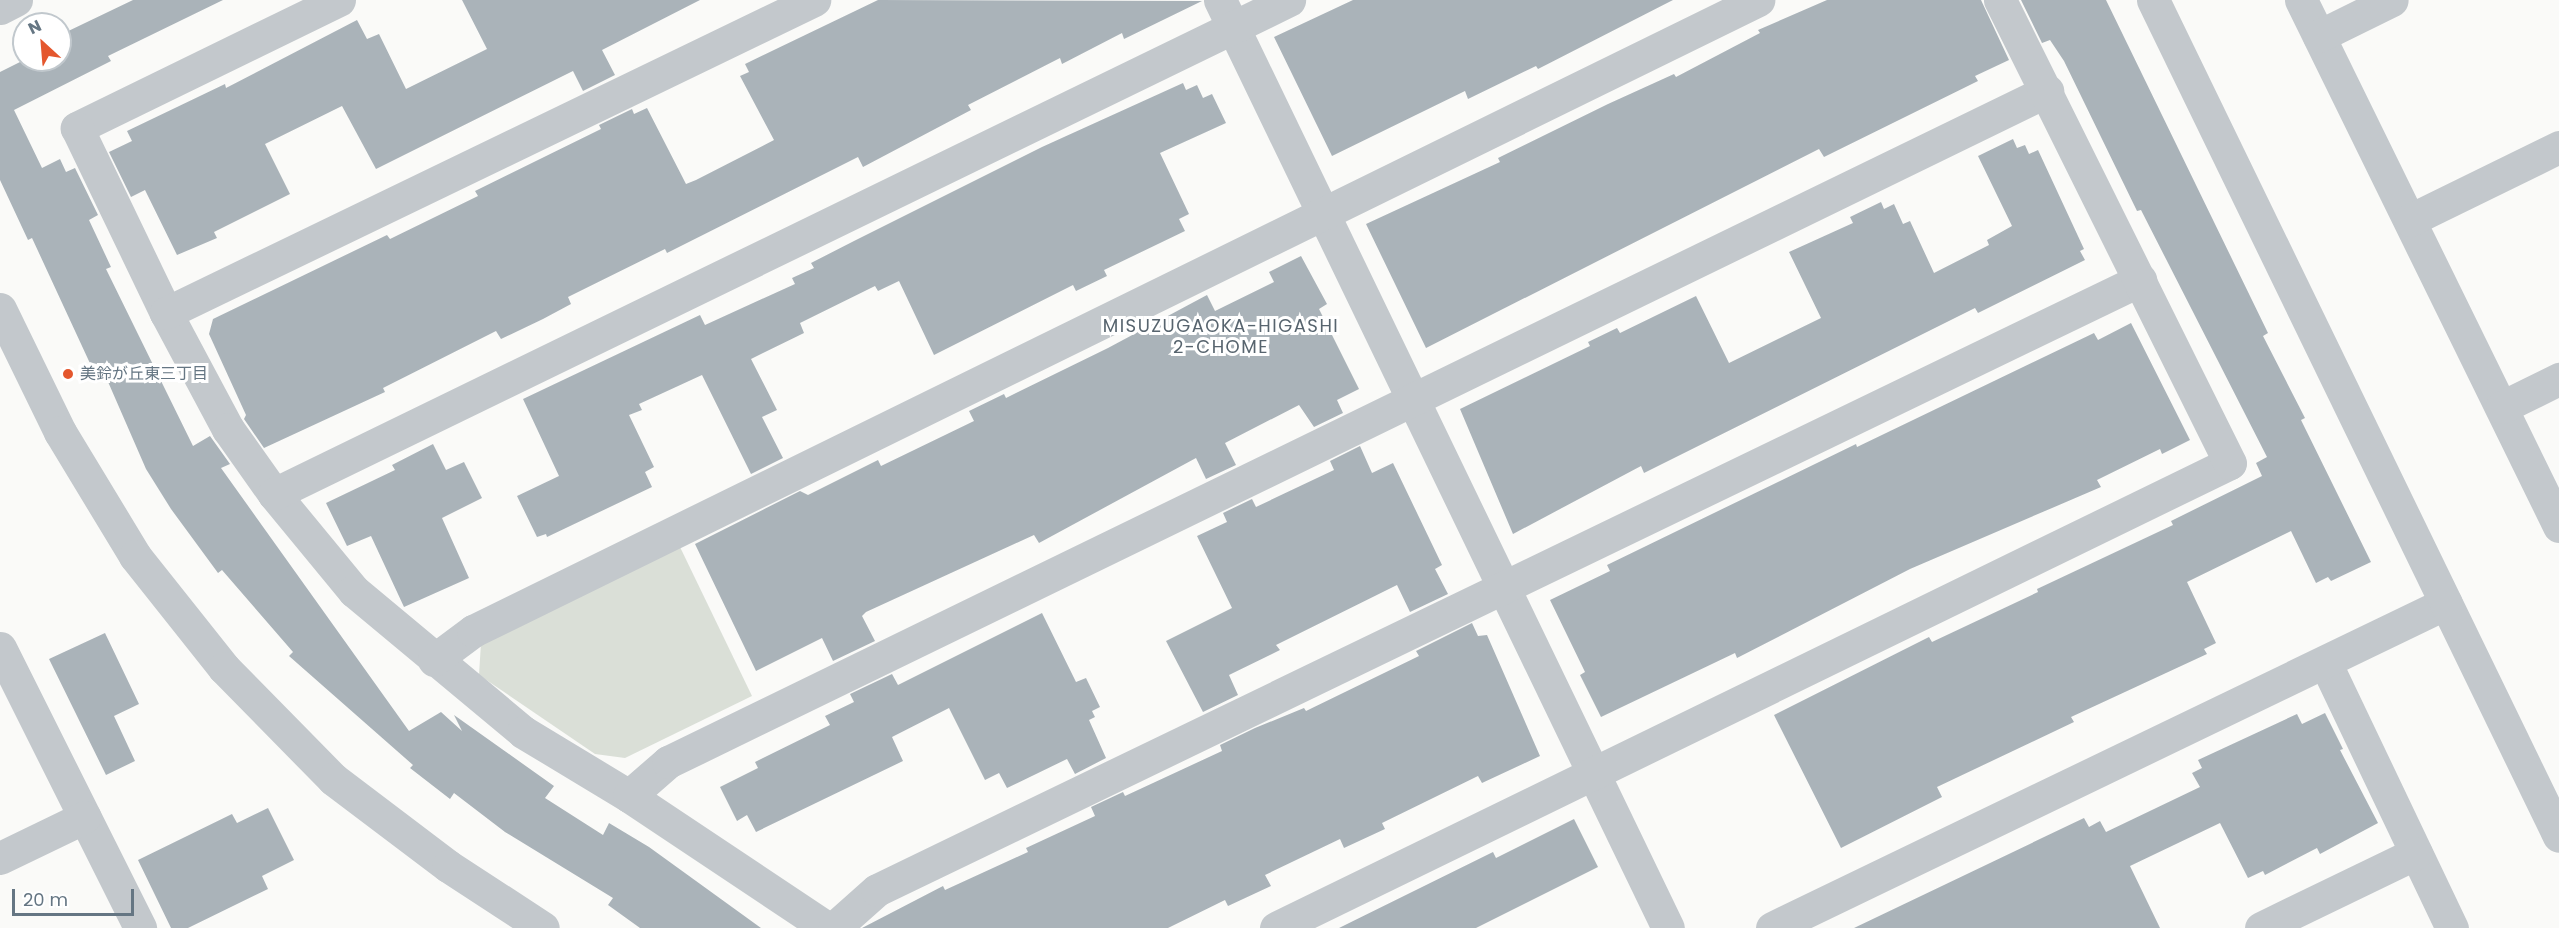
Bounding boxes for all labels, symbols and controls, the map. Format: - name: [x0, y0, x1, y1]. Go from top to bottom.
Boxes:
- north arrow: [12, 12, 72, 72]
- text: N: [24, 14, 45, 40]
- district label: MISUZUGAOKA-HIGASHI 2-CHOME: [1103, 316, 1339, 358]
- place label: 美鈴が丘東三丁目: [80, 364, 208, 384]
- marker: 美鈴が丘東三丁目: [61, 367, 75, 381]
- scale bar: [15, 877, 136, 915]
- text: 20 m: [23, 887, 68, 912]

